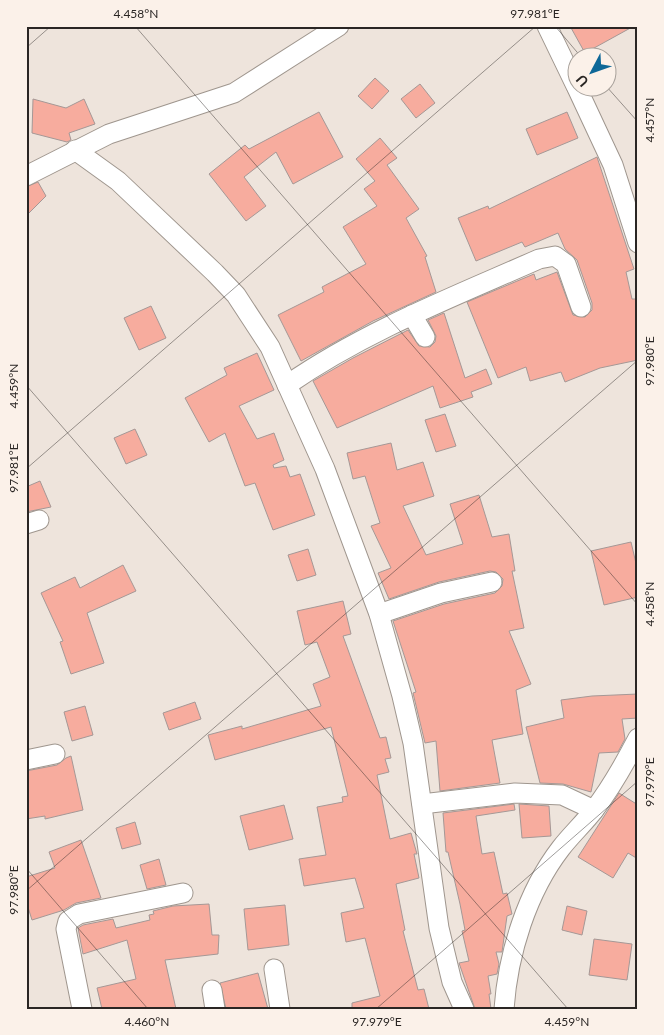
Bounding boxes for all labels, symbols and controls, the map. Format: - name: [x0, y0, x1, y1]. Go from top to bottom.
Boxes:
- text: 4.458°N: [114, 6, 158, 21]
- text: 97.981°E: [510, 6, 560, 21]
- north arrow: [566, 48, 616, 98]
- text: U: [572, 71, 592, 90]
- text: 4.457°N: [642, 98, 657, 142]
- text: 97.980°E: [642, 336, 657, 386]
- text: 4.459°N: [6, 364, 21, 408]
- text: 97.981°E: [6, 443, 21, 493]
- text: 4.458°N: [642, 582, 657, 626]
- text: 97.979°E: [642, 757, 657, 807]
- text: 97.980°E: [6, 865, 21, 915]
- text: 4.460°N: [125, 1014, 169, 1029]
- text: 97.979°E: [352, 1014, 402, 1029]
- text: 4.459°N: [545, 1014, 589, 1029]

